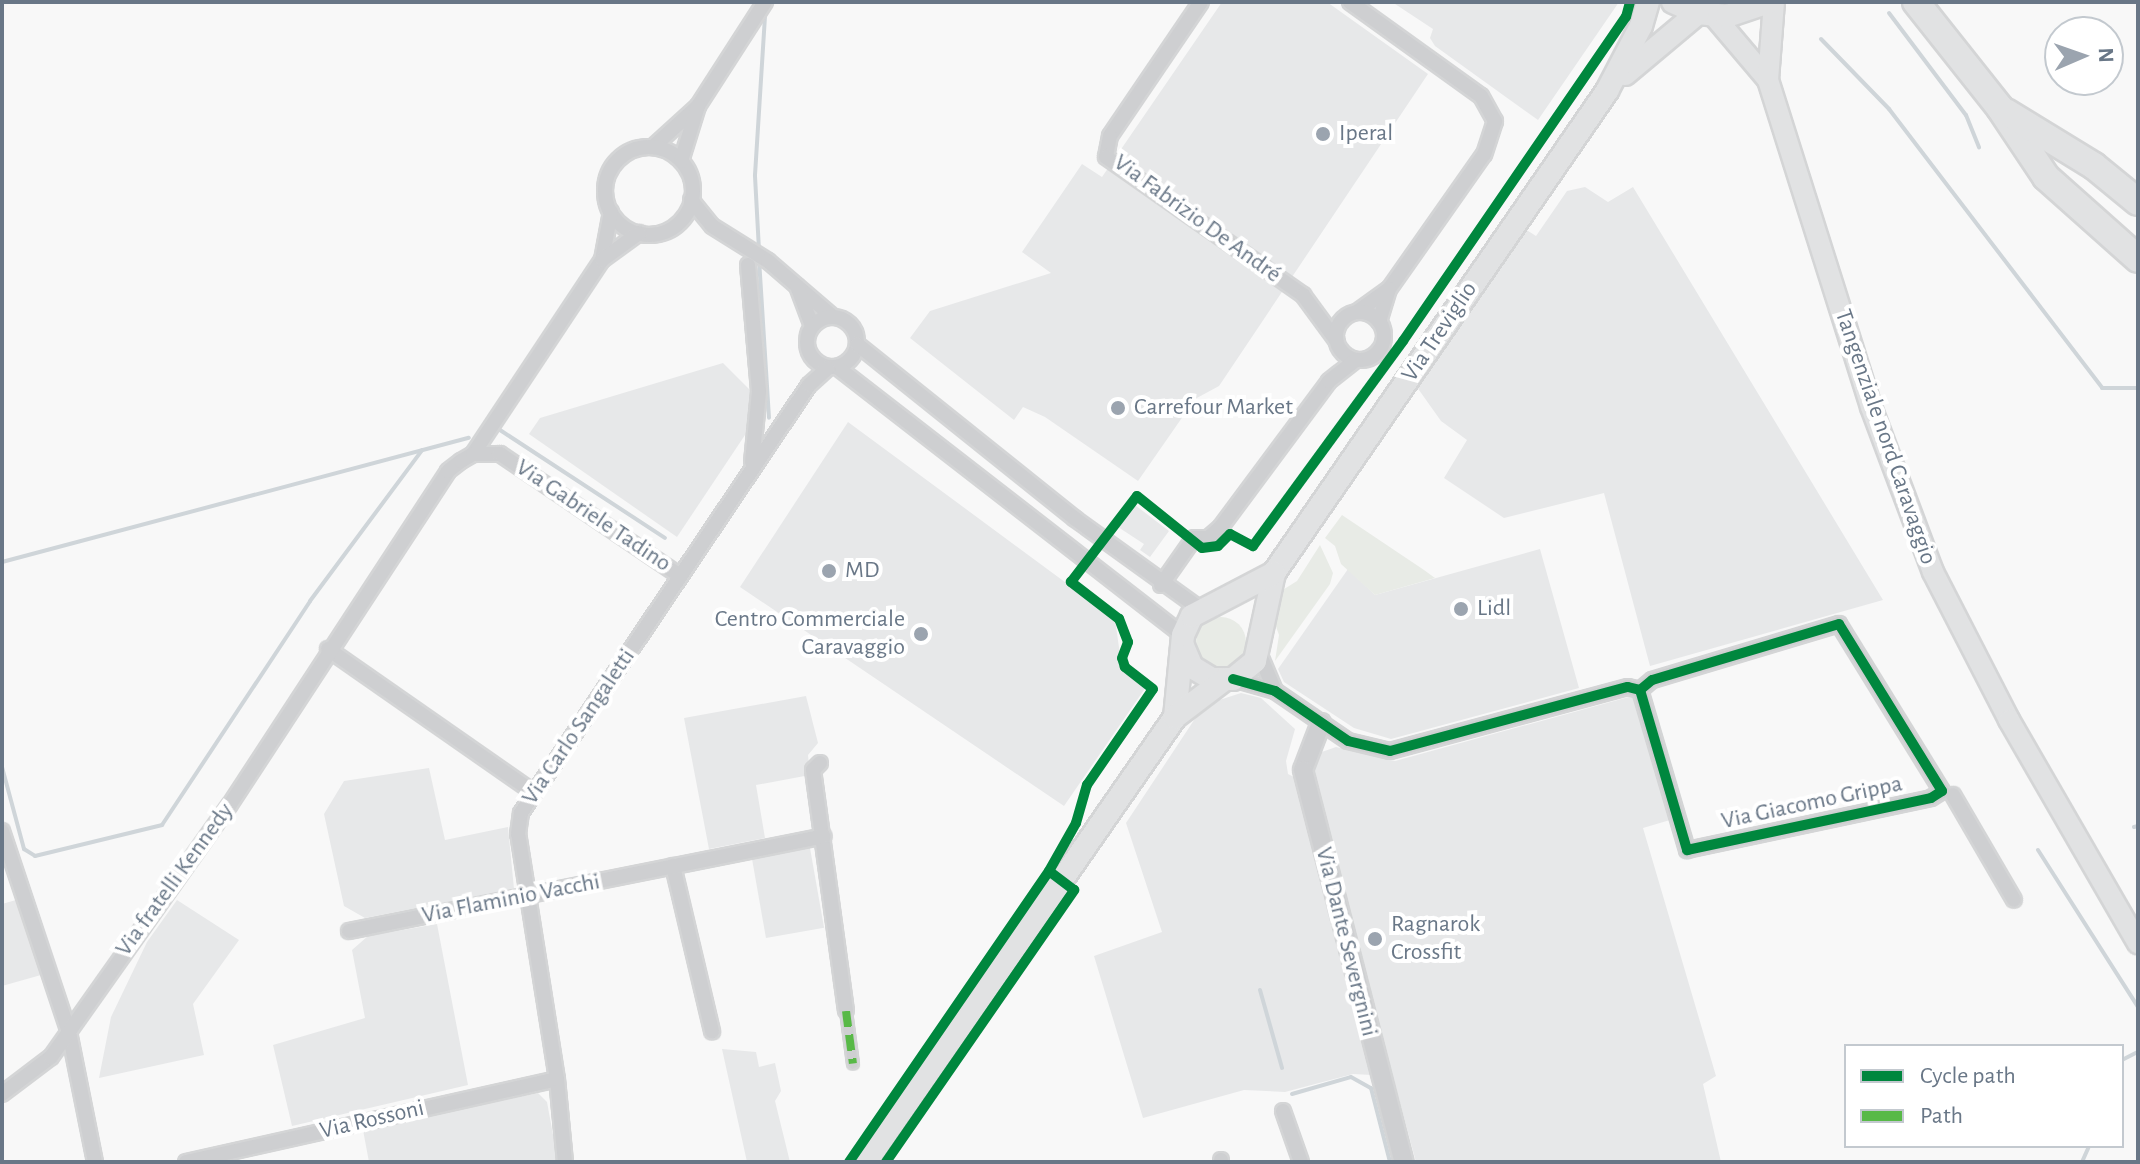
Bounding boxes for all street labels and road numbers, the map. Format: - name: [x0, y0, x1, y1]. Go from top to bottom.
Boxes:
- street label: Via Fabrizio De André: [1108, 149, 1286, 289]
- street label: Via Treviglio: [1396, 276, 1484, 388]
- street label: Tangenziale nord Caravaggio: [1828, 306, 1942, 568]
- street label: Via Gabriele Tadino: [510, 453, 676, 579]
- street label: Via Carlo Sangaletti: [516, 644, 642, 810]
- street label: Via Giacomo Grippa: [1719, 770, 1905, 836]
- street label: Via fratelli Kennedy: [110, 798, 240, 962]
- street label: Via Dante Severgnini: [1309, 844, 1383, 1040]
- street label: Via Flaminio Vacchi: [420, 868, 602, 930]
- street label: Via Rossoni: [317, 1094, 427, 1146]

